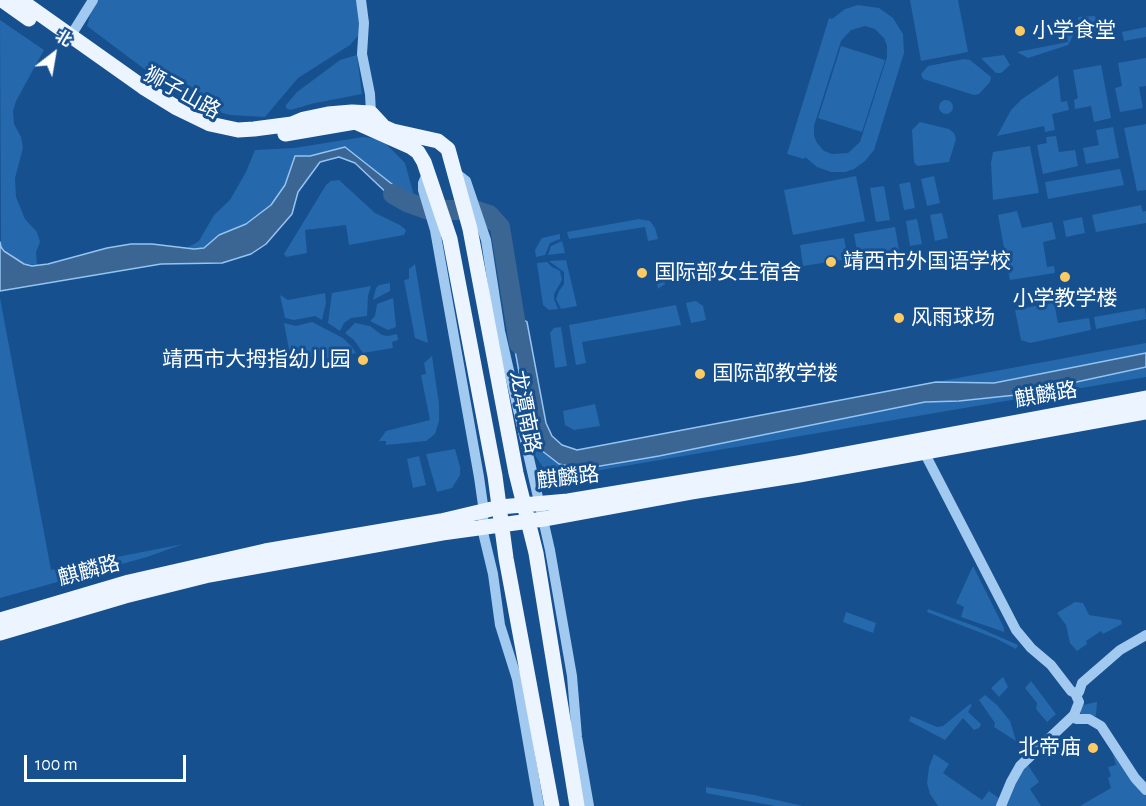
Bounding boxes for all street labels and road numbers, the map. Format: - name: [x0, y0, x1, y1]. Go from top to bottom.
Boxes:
- street label: 狮子山路: [139, 62, 225, 124]
- street label: 龙潭南路: [505, 368, 545, 456]
- street label: 麒麟路: [1013, 377, 1079, 413]
- street label: 麒麟路: [535, 462, 601, 494]
- street label: 麒麟路: [55, 551, 123, 591]

